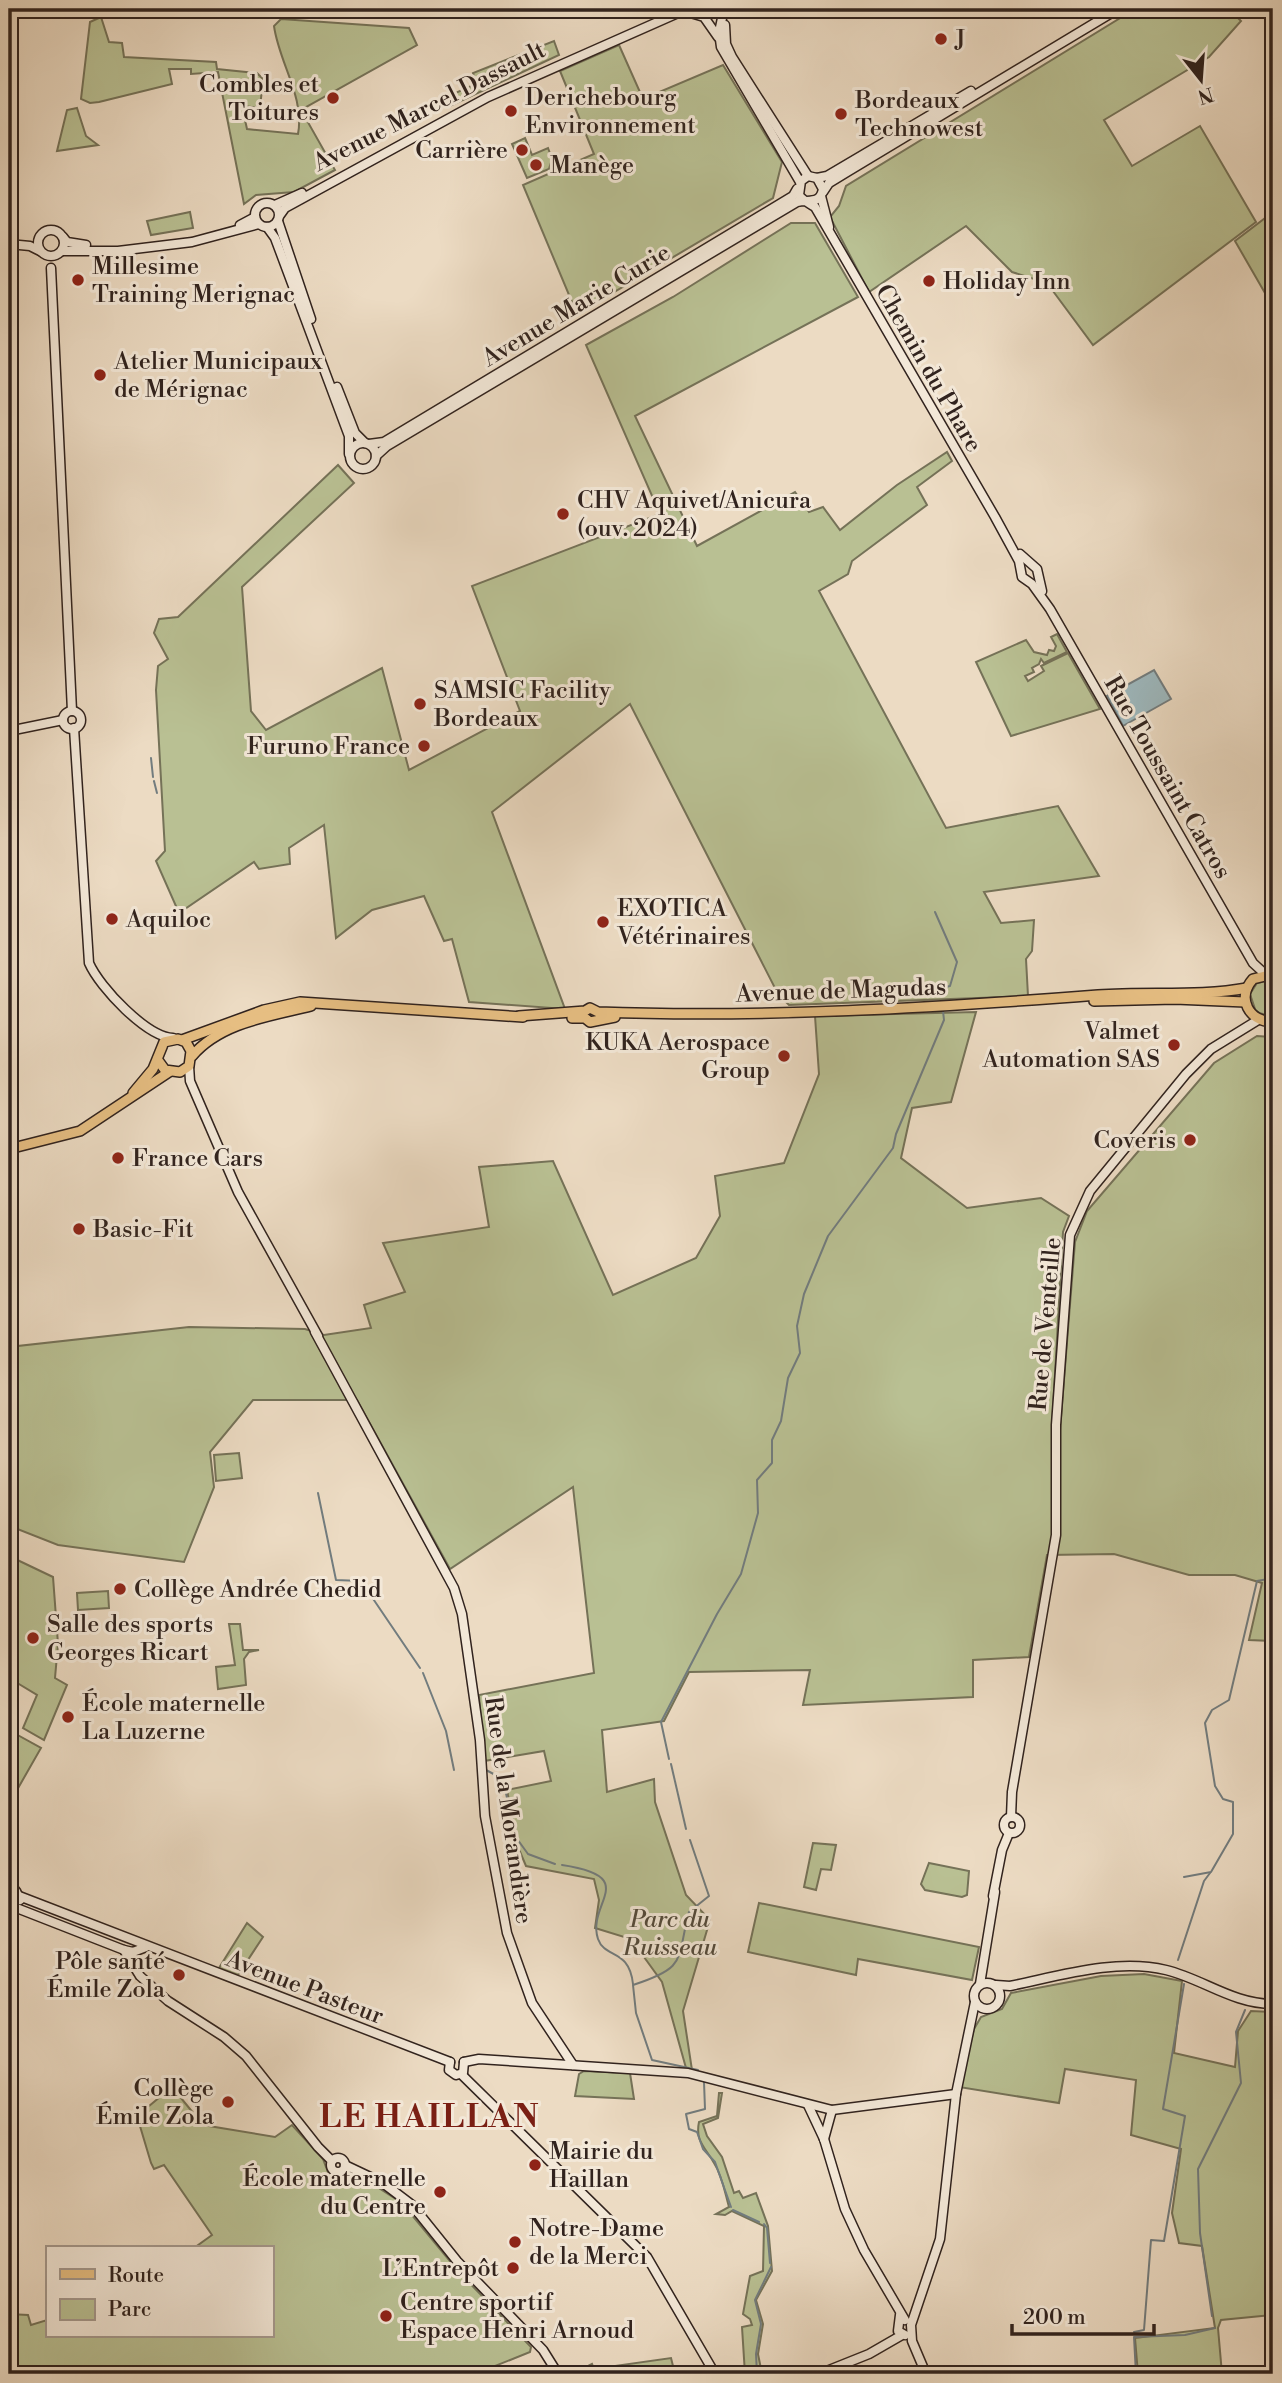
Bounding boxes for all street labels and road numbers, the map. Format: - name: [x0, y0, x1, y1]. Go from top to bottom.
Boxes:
- street label: Avenue Marcel Dassault: [307, 35, 551, 179]
- street label: Avenue Marie Curie: [476, 238, 676, 374]
- street label: Chemin du Phare: [868, 279, 988, 458]
- street label: Rue Toussaint Catros: [1097, 671, 1237, 884]
- street label: Avenue de Magudas: [734, 972, 947, 1010]
- street label: Rue de Venteille: [1023, 1236, 1069, 1412]
- street label: Rue de la Morandière: [477, 1694, 539, 1926]
- street label: Avenue Pasteur: [221, 1944, 388, 2032]

